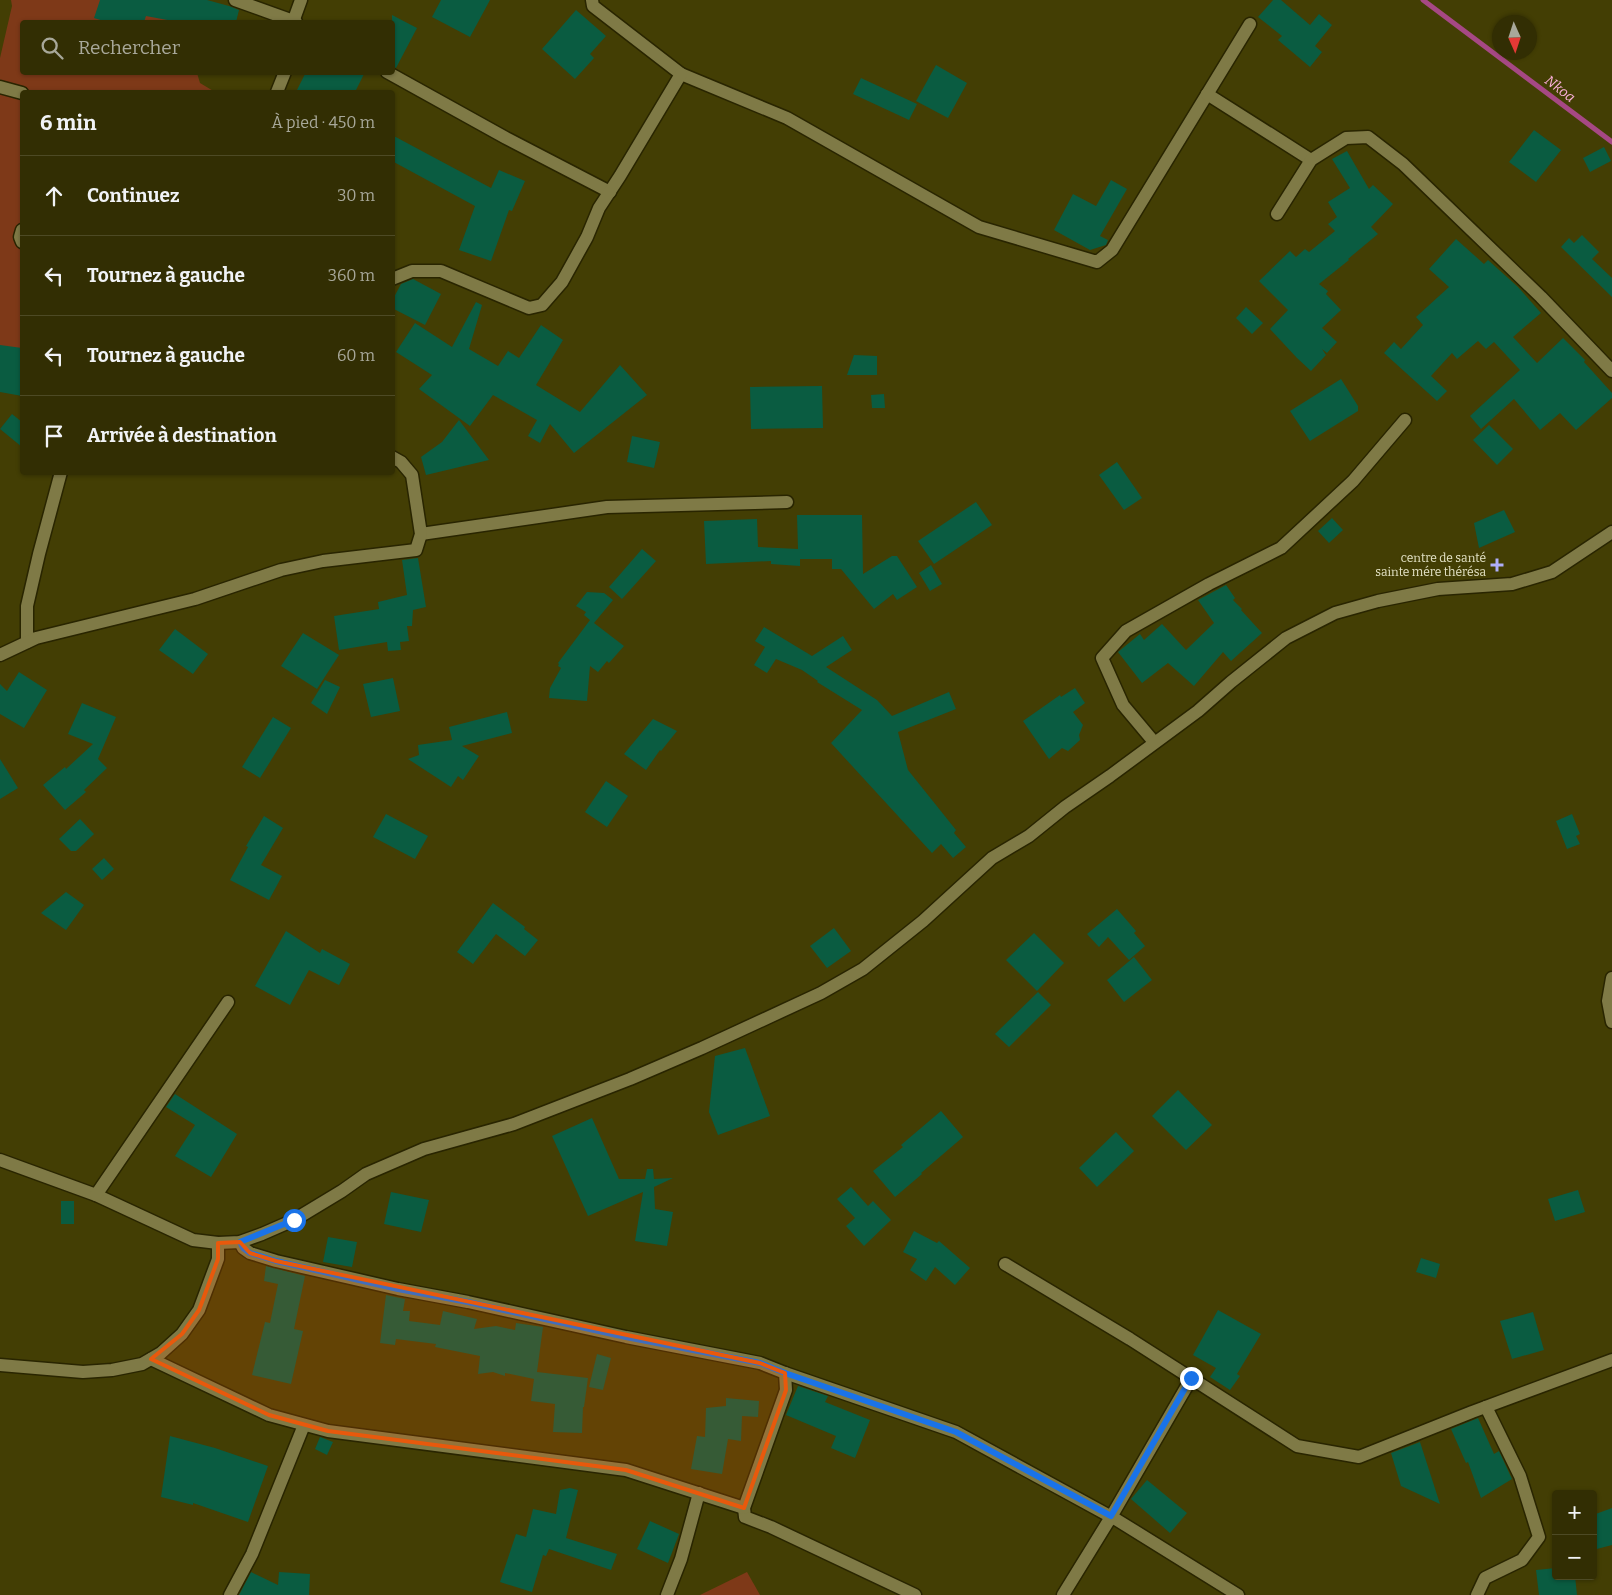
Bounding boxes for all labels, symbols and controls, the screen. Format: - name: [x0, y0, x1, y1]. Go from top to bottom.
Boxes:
- north arrow: [1492, 15, 1537, 60]
- search box: [20, 20, 395, 75]
- icon: search: [38, 34, 66, 62]
- text: Rechercher: [78, 36, 180, 59]
- water label: Nkoa: [1541, 72, 1579, 106]
- text: 6 min: [40, 110, 96, 136]
- text: À pied · 450 m: [272, 113, 375, 132]
- icon: ahead: [40, 182, 68, 210]
- text: Continuez: [87, 184, 180, 207]
- text: 30 m: [337, 186, 375, 205]
- icon: left: [40, 262, 68, 290]
- text: Tournez à gauche: [87, 264, 245, 287]
- text: 360 m: [328, 266, 375, 285]
- icon: left: [40, 342, 68, 370]
- text: Tournez à gauche: [87, 344, 245, 367]
- text: 60 m: [337, 346, 375, 365]
- icon: arrive: [40, 422, 68, 450]
- text: Arrivée à destination: [87, 424, 277, 447]
- place label: centre de santé sainte mére thérésa: [1375, 551, 1486, 579]
- marker: centre de santé sainte mére thérésa: [1490, 558, 1504, 572]
- route start: [283, 1209, 306, 1232]
- route end: [1180, 1367, 1203, 1390]
- map controls: [1552, 1490, 1597, 1580]
- button: +: [1552, 1490, 1597, 1535]
- button: −: [1552, 1535, 1597, 1580]

